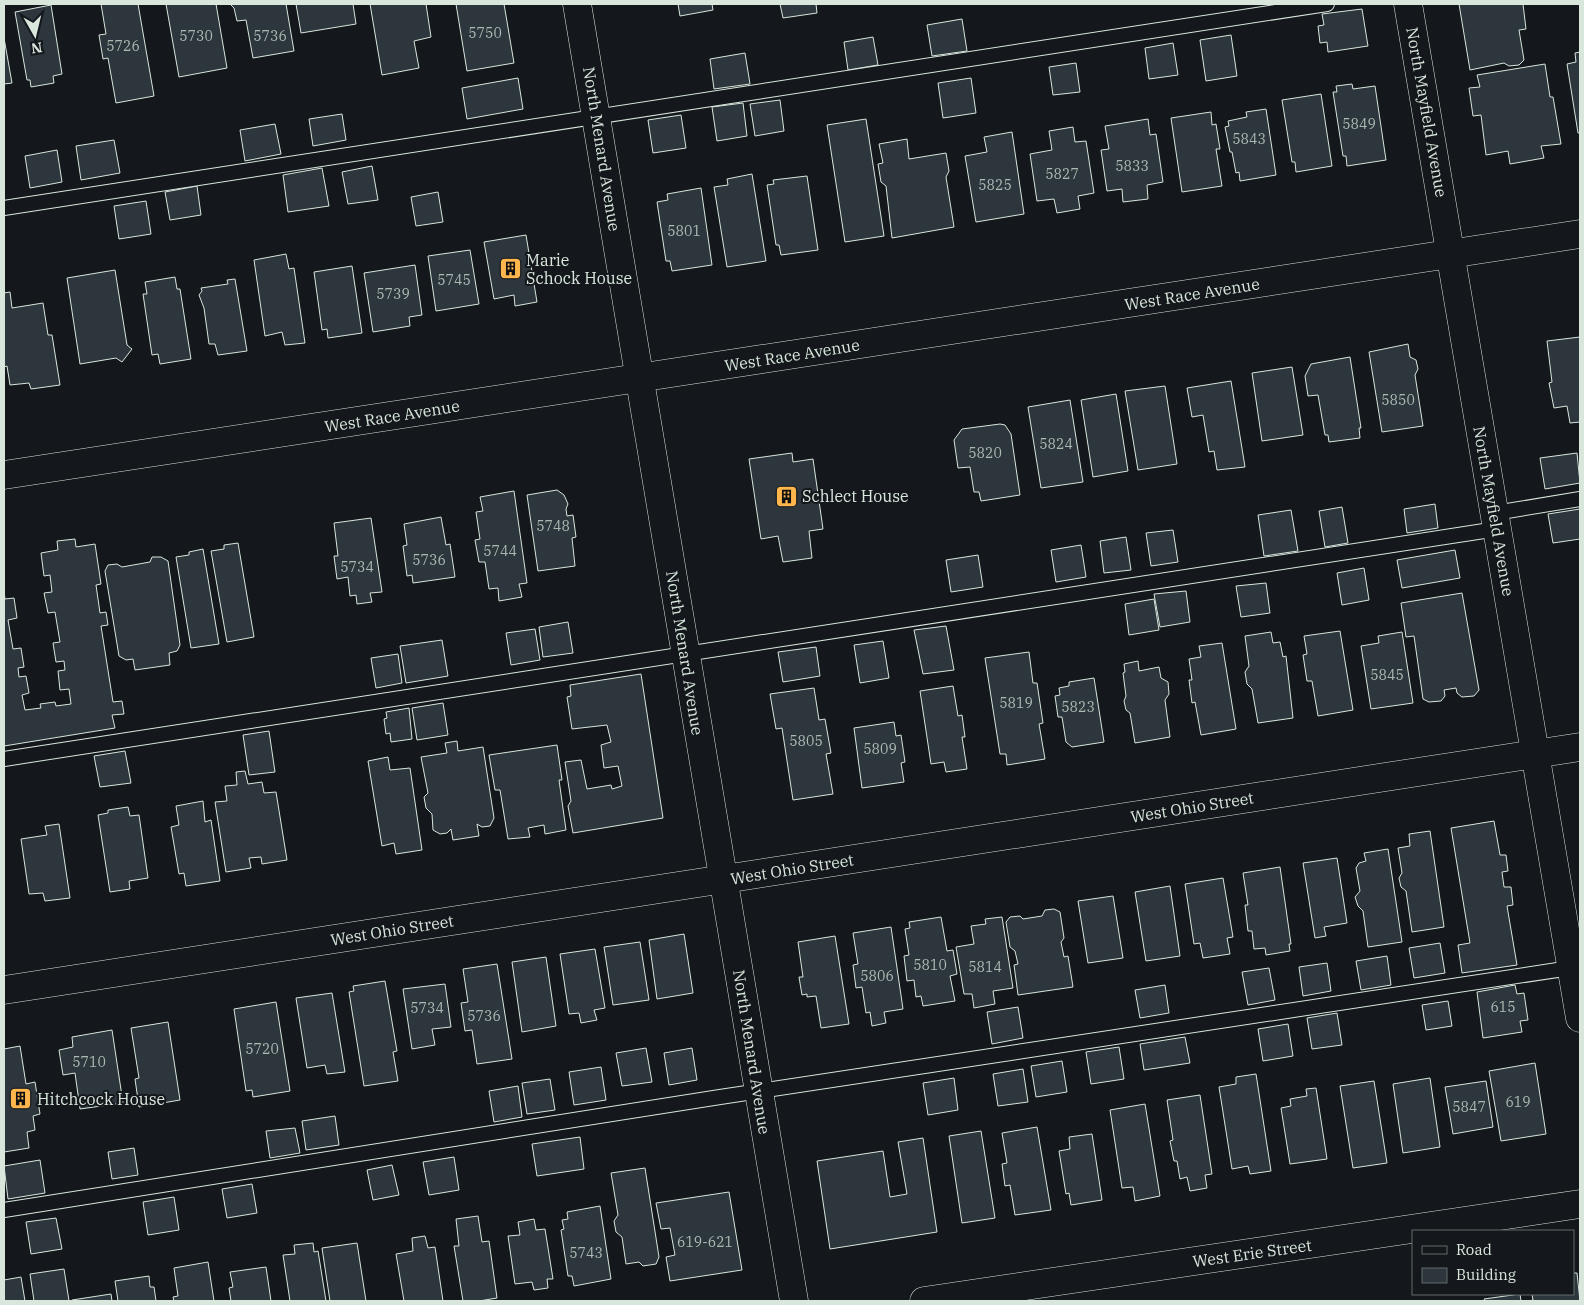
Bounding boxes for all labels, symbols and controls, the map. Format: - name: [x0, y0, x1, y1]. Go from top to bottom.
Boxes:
- north arrow: [10, 10, 60, 60]
- house number: 5750: [468, 24, 502, 42]
- street label: North Mayfield Avenue: [1402, 25, 1452, 199]
- house number: 5730: [179, 27, 213, 45]
- house number: 5736: [253, 27, 287, 45]
- house number: 5726: [106, 37, 140, 55]
- text: N: [30, 38, 44, 58]
- street label: North Menard Avenue: [579, 65, 625, 233]
- house number: 5849: [1342, 115, 1376, 133]
- house number: 5843: [1232, 130, 1266, 148]
- house number: 5833: [1115, 157, 1149, 175]
- house number: 5827: [1045, 165, 1079, 183]
- house number: 5825: [978, 176, 1012, 194]
- house number: 5801: [667, 222, 701, 240]
- place label: Marie Schock House: [526, 250, 632, 288]
- building icon: Marie Schock House: [498, 257, 522, 281]
- house number: 5745: [437, 271, 471, 289]
- street label: West Race Avenue: [1123, 273, 1261, 315]
- house number: 5739: [376, 285, 410, 303]
- street label: West Race Avenue: [723, 334, 861, 376]
- house number: 5850: [1381, 391, 1415, 409]
- street label: West Race Avenue: [323, 395, 461, 437]
- street label: North Mayfield Avenue: [1469, 424, 1519, 598]
- house number: 5824: [1039, 435, 1073, 453]
- house number: 5820: [968, 444, 1002, 462]
- building icon: Schlect House: [774, 484, 798, 508]
- place label: Schlect House: [802, 486, 909, 506]
- house number: 5748: [536, 517, 570, 535]
- house number: 5744: [483, 542, 517, 560]
- house number: 5736: [412, 551, 446, 569]
- house number: 5734: [340, 558, 374, 576]
- street label: North Menard Avenue: [662, 569, 708, 737]
- house number: 5845: [1370, 666, 1404, 684]
- house number: 5819: [999, 694, 1033, 712]
- house number: 5823: [1061, 698, 1095, 716]
- house number: 5805: [789, 732, 823, 750]
- house number: 5809: [863, 740, 897, 758]
- street label: West Ohio Street: [1129, 787, 1255, 827]
- street label: West Ohio Street: [729, 849, 855, 889]
- street label: West Ohio Street: [329, 910, 455, 950]
- house number: 5810: [913, 956, 947, 974]
- house number: 5814: [968, 958, 1002, 976]
- house number: 5806: [860, 967, 894, 985]
- street label: North Menard Avenue: [729, 968, 775, 1136]
- house number: 615: [1490, 998, 1516, 1016]
- house number: 5734: [410, 999, 444, 1017]
- house number: 5736: [467, 1007, 501, 1025]
- house number: 5720: [245, 1040, 279, 1058]
- house number: 5710: [72, 1053, 106, 1071]
- building icon: Hitchcock House: [9, 1087, 33, 1111]
- place label: Hitchcock House: [37, 1089, 165, 1109]
- house number: 619: [1505, 1093, 1531, 1111]
- house number: 5847: [1452, 1098, 1486, 1116]
- legend: [1412, 1230, 1574, 1295]
- house number: 619-621: [677, 1233, 733, 1251]
- street label: West Erie Street: [1191, 1235, 1313, 1271]
- text: Road: [1456, 1240, 1492, 1259]
- house number: 5743: [569, 1244, 603, 1262]
- text: Building: [1456, 1265, 1516, 1284]

